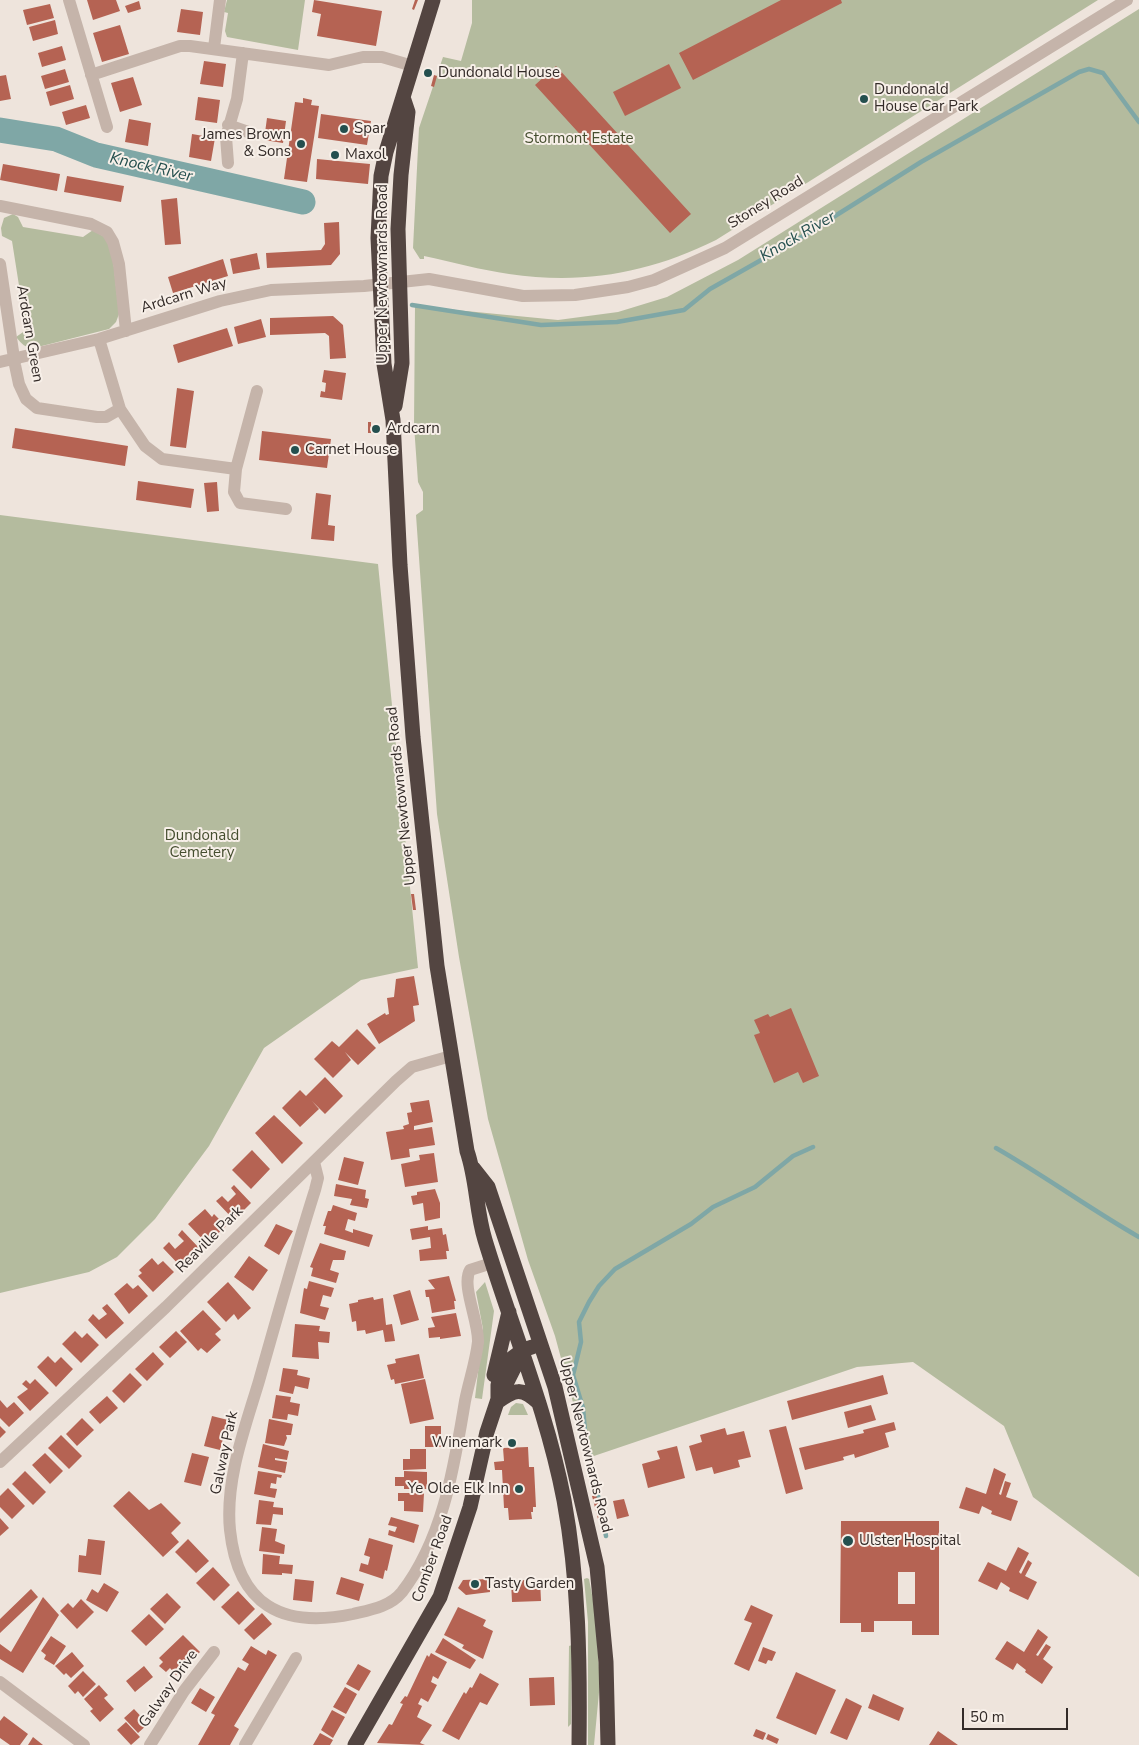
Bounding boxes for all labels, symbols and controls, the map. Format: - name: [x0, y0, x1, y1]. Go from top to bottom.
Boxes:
- place label: Dundonald House: [438, 64, 560, 82]
- marker: Dundonald House: [422, 67, 434, 79]
- place label: Dundonald House Car Park: [874, 81, 978, 116]
- marker: Dundonald House Car Park: [858, 93, 870, 105]
- place label: Spar: [354, 120, 385, 138]
- marker: Spar: [338, 123, 350, 135]
- place label: James Brown & Sons: [202, 126, 291, 161]
- park label: Stormont Estate: [524, 130, 634, 148]
- marker: James Brown & Sons: [295, 138, 307, 150]
- place label: Maxol: [345, 146, 386, 164]
- water label: Knock River: [108, 149, 194, 187]
- marker: Maxol: [329, 149, 341, 161]
- street label: Stoney Road: [725, 173, 807, 233]
- street label: Upper Newtownards Road: [374, 184, 392, 364]
- water label: Knock River: [757, 208, 839, 266]
- street label: Ardcarn Way: [139, 274, 229, 318]
- street label: Ardcarn Green: [12, 284, 46, 384]
- place label: Ardcarn: [386, 420, 440, 438]
- marker: Ardcarn: [370, 423, 382, 435]
- place label: Carnet House: [305, 441, 397, 459]
- marker: Carnet House: [289, 444, 301, 456]
- street label: Upper Newtownards Road: [384, 706, 420, 886]
- park label: Dundonald Cemetery: [165, 827, 239, 862]
- street label: Reaville Park: [173, 1203, 247, 1277]
- street label: Upper Newtownards Road: [555, 1356, 615, 1534]
- street label: Galway Park: [207, 1410, 243, 1496]
- place label: Winemark: [432, 1434, 502, 1452]
- marker: Winemark: [506, 1437, 518, 1449]
- place label: Ye Olde Elk Inn: [408, 1480, 509, 1498]
- marker: Ye Olde Elk Inn: [513, 1483, 525, 1495]
- street label: Comber Road: [409, 1513, 457, 1605]
- place label: Ulster Hospital: [859, 1532, 961, 1550]
- marker: Ulster Hospital: [841, 1534, 855, 1548]
- place label: Tasty Garden: [485, 1575, 574, 1593]
- marker: Tasty Garden: [469, 1578, 481, 1590]
- street label: Galway Drive: [136, 1647, 202, 1731]
- scale bar: [964, 1698, 1070, 1730]
- text: 50 m: [970, 1707, 1005, 1727]

